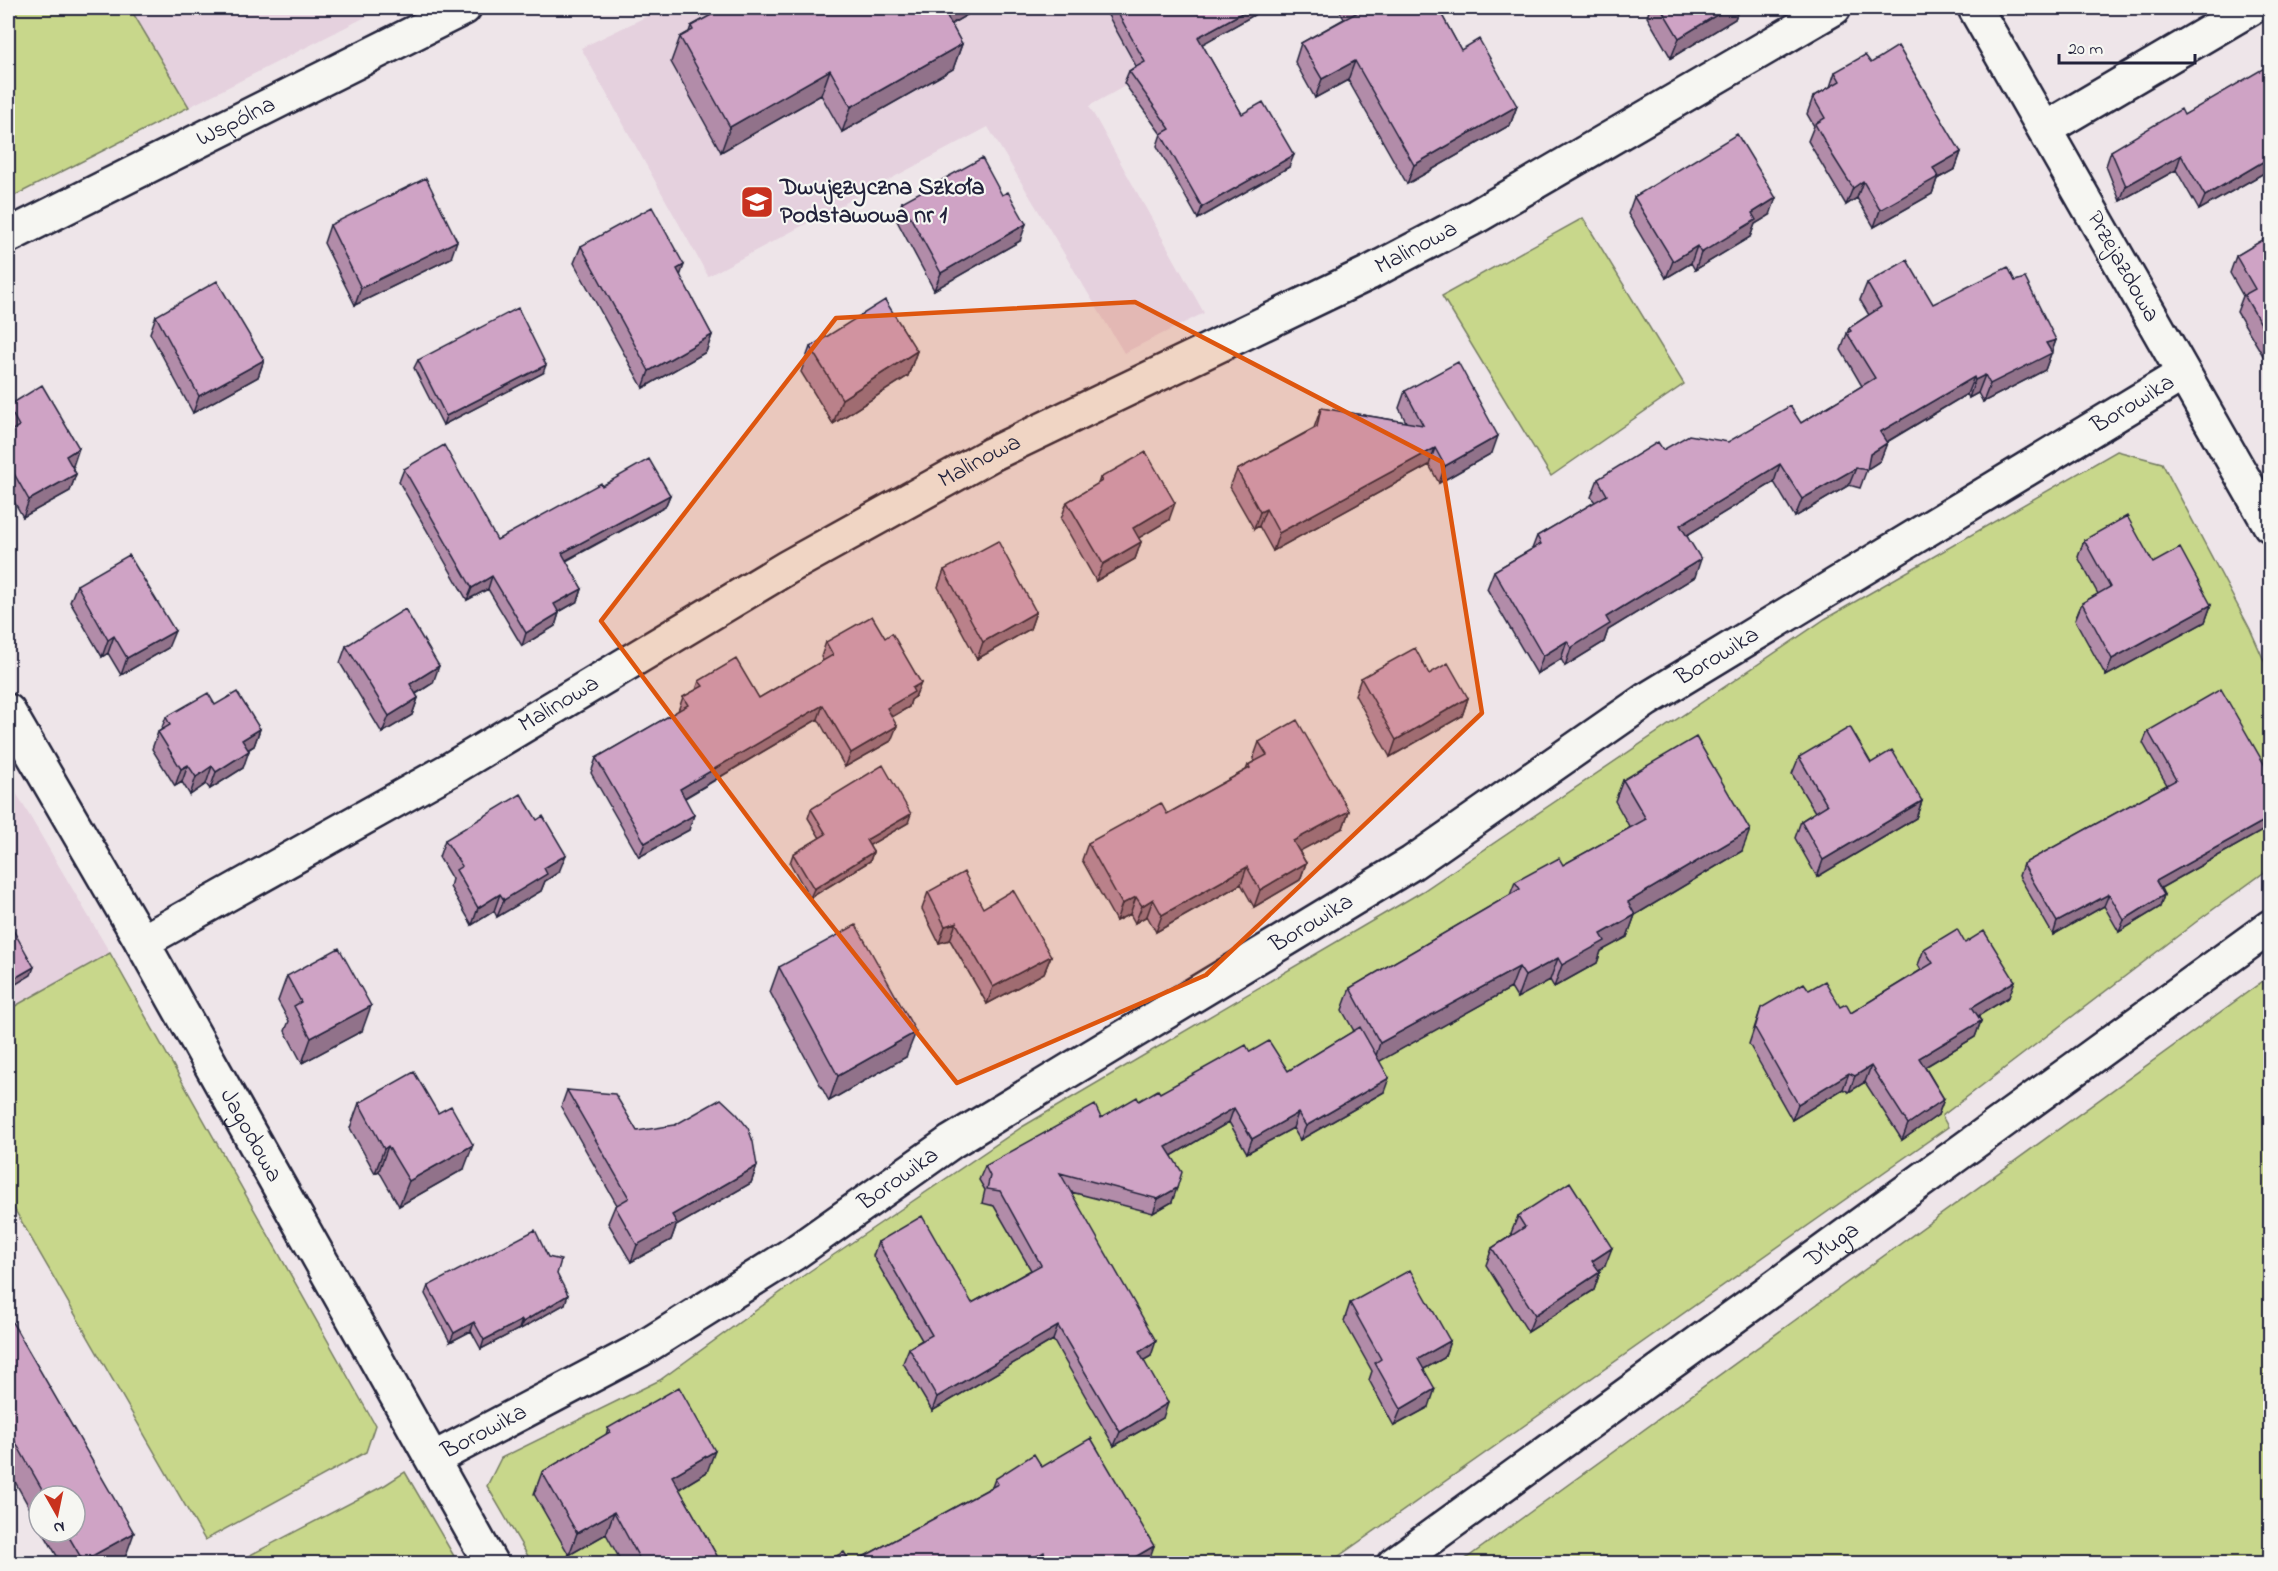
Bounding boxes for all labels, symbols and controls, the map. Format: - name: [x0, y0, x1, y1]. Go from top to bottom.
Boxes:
- scale bar: [2059, 27, 2196, 65]
- text: 20 m: [2068, 37, 2103, 63]
- street label: Wspólna: [190, 87, 282, 157]
- place label: Dwujęzyczna Szkoła Podstawowa nr 1: [779, 171, 984, 234]
- school or university icon: Dwujęzyczna Szkoła Podstawowa nr 1: [739, 184, 775, 220]
- street label: Przejazdowa: [2077, 205, 2168, 329]
- street label: Malinowa: [1369, 212, 1464, 284]
- street label: Borowika: [2084, 365, 2181, 444]
- street label: Malinowa: [932, 425, 1027, 498]
- street label: Borowika: [1668, 618, 1766, 696]
- street label: Malinowa: [512, 666, 606, 742]
- street label: Borowika: [1262, 885, 1360, 963]
- street label: Jagodowa: [210, 1082, 291, 1189]
- street label: Borowika: [850, 1138, 946, 1221]
- street label: Długa: [1797, 1213, 1867, 1278]
- street label: Borowika: [435, 1395, 533, 1469]
- north arrow: [27, 1484, 87, 1544]
- text: N: [52, 1514, 66, 1540]

